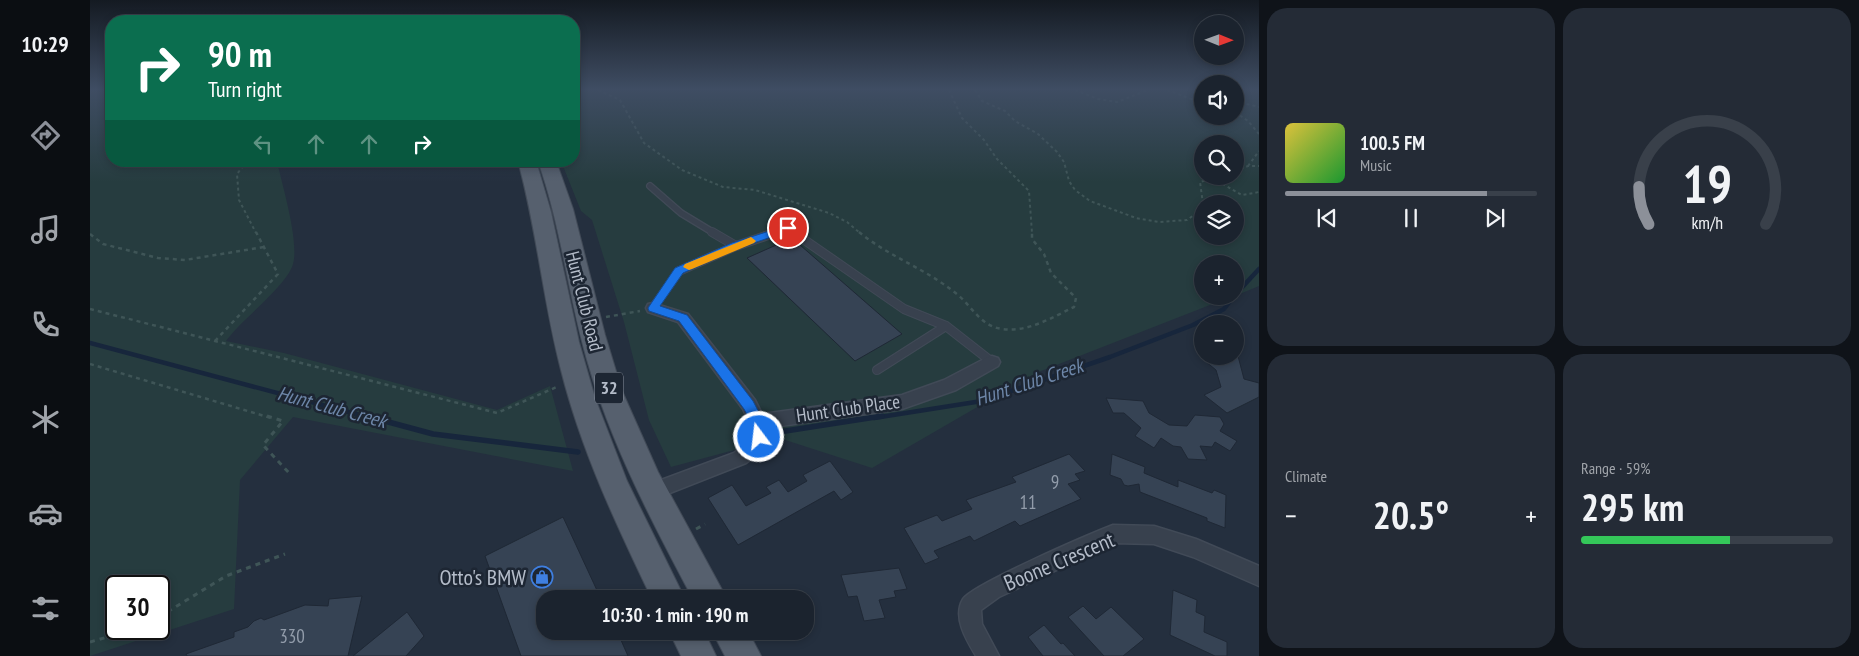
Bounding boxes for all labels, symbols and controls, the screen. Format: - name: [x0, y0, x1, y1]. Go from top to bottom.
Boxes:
- north arrow: [1194, 15, 1244, 65]
- map controls: [1194, 15, 1244, 365]
- text: 10:29: [21, 30, 69, 58]
- text: 90 m: [208, 31, 272, 77]
- icon: right: [125, 35, 190, 100]
- text: Turn right: [208, 75, 282, 103]
- button: sound: [1194, 75, 1244, 125]
- icon: directions: [28, 118, 63, 153]
- icon: left: [249, 130, 277, 158]
- icon: ahead: [302, 130, 330, 158]
- icon: ahead: [355, 130, 383, 158]
- icon: right: [408, 130, 436, 158]
- text: 100.5 FM: [1360, 131, 1425, 155]
- button: search: [1194, 135, 1244, 185]
- text: 19: [1682, 150, 1732, 217]
- text: Music: [1360, 155, 1392, 175]
- button: layers: [1194, 195, 1244, 245]
- icon: previous: [1313, 204, 1341, 232]
- icon: pause: [1397, 204, 1425, 232]
- icon: next: [1481, 204, 1509, 232]
- pin: [767, 207, 809, 249]
- text: km/h: [1691, 211, 1723, 234]
- icon: music: [28, 212, 63, 247]
- icon: arrive: [774, 214, 802, 242]
- street label: Hunt Club Road: [561, 249, 609, 353]
- button: +: [1194, 255, 1244, 305]
- icon: phone: [28, 307, 63, 342]
- button: −: [1194, 315, 1244, 365]
- water label: Hunt Club Creek: [972, 352, 1088, 412]
- road number: 32: [595, 372, 623, 403]
- water label: Hunt Club Creek: [275, 380, 392, 435]
- street label: Hunt Club Place: [795, 389, 902, 427]
- icon: climate: [28, 402, 63, 437]
- position arrow: [732, 410, 784, 462]
- text: Range · 59%: [1581, 458, 1650, 478]
- text: Climate: [1285, 466, 1327, 486]
- house number: 9: [1051, 470, 1059, 494]
- text: 295 km: [1581, 482, 1684, 531]
- house number: 11: [1019, 490, 1037, 514]
- text: 20.5°: [1373, 490, 1449, 539]
- icon: car: [28, 496, 63, 531]
- text: −: [1285, 497, 1297, 534]
- text: +: [1525, 497, 1537, 534]
- street label: Boone Crescent: [1000, 525, 1118, 597]
- place label: Otto's BMW: [439, 563, 526, 591]
- shop icon: Otto's BMW: [530, 565, 554, 589]
- speed limit sign: 30: [105, 575, 170, 640]
- icon: filters: [28, 591, 63, 626]
- text: 10:30 · 1 min · 190 m: [602, 603, 748, 627]
- house number: 330: [279, 624, 305, 648]

